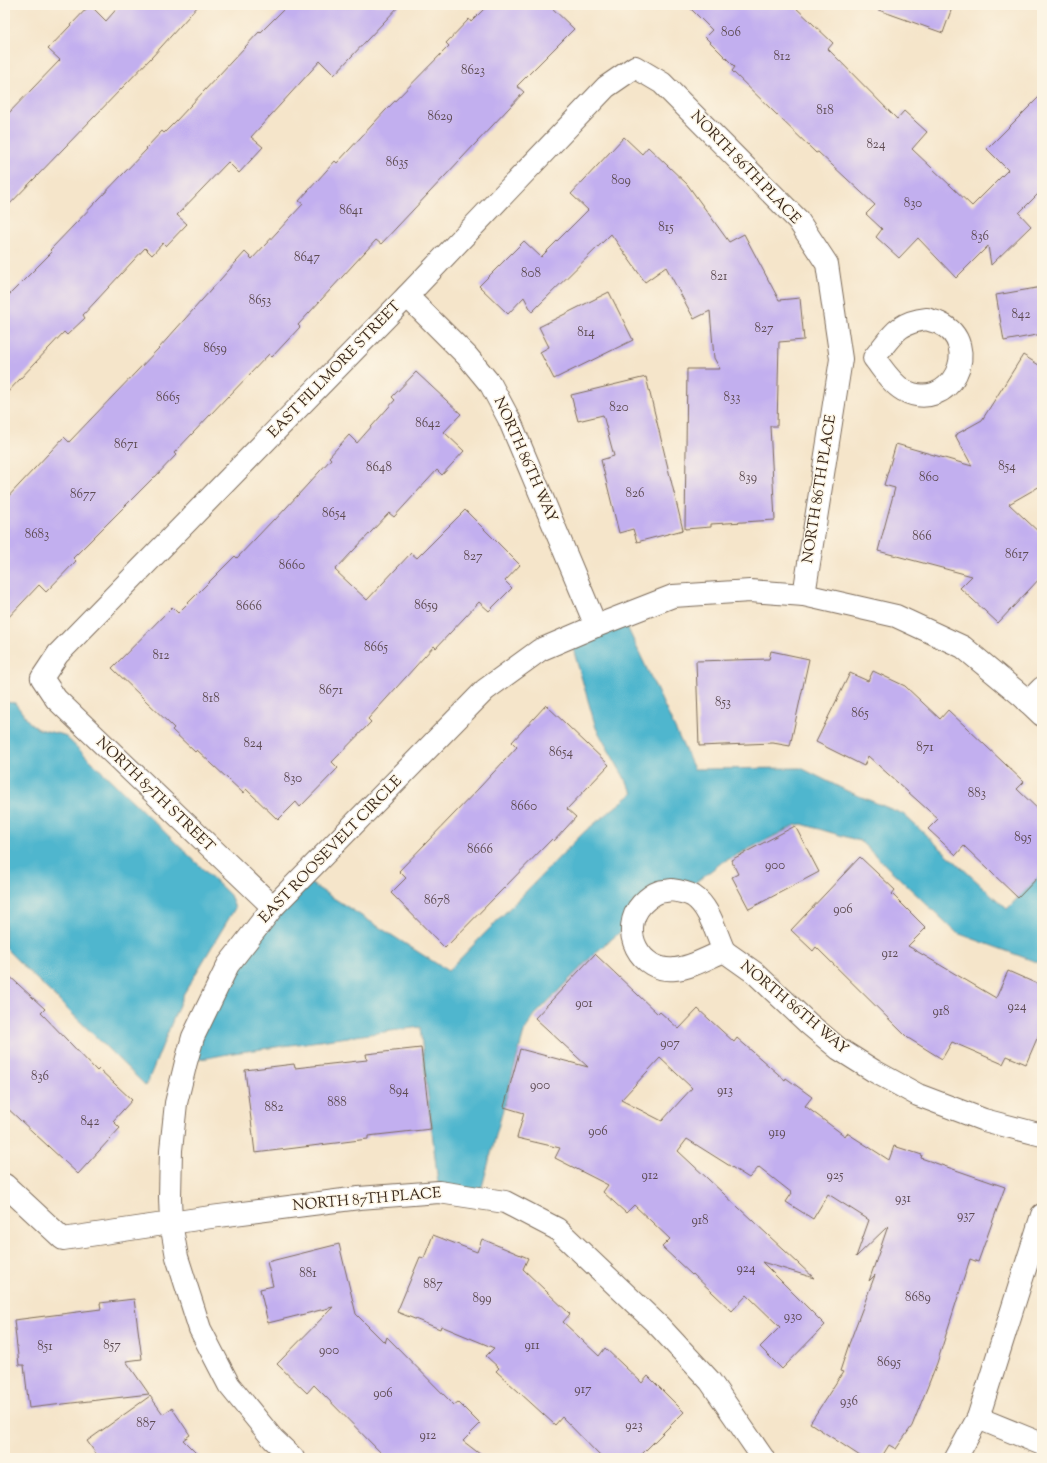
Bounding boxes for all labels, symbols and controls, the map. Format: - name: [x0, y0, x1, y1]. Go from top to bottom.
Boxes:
- house number: 806: [721, 24, 741, 42]
- house number: 812: [773, 48, 791, 66]
- house number: 8623: [461, 62, 485, 80]
- house number: 818: [816, 102, 834, 120]
- street label: NORTH 86TH PLACE: [685, 107, 805, 229]
- house number: 8629: [427, 108, 453, 126]
- house number: 824: [866, 136, 886, 154]
- house number: 8635: [386, 154, 409, 172]
- house number: 809: [611, 172, 631, 190]
- house number: 830: [904, 195, 922, 213]
- house number: 8641: [339, 202, 363, 220]
- house number: 815: [658, 219, 674, 237]
- house number: 836: [971, 228, 989, 246]
- house number: 8647: [294, 249, 320, 267]
- house number: 808: [521, 265, 541, 283]
- house number: 821: [711, 268, 728, 286]
- house number: 8653: [249, 292, 271, 310]
- street label: EAST FILLMORE STREET: [264, 296, 407, 443]
- house number: 842: [1011, 306, 1031, 324]
- house number: 827: [755, 320, 774, 338]
- house number: 814: [577, 324, 595, 342]
- house number: 8659: [203, 340, 227, 358]
- house number: 8665: [156, 389, 180, 407]
- house number: 833: [723, 389, 741, 407]
- street label: NORTH 86TH WAY: [488, 394, 562, 526]
- house number: 820: [609, 399, 629, 417]
- street label: NORTH 86TH PLACE: [798, 413, 842, 565]
- house number: 8642: [415, 415, 441, 433]
- house number: 8671: [114, 436, 139, 454]
- house number: 854: [998, 458, 1016, 476]
- house number: 8648: [366, 459, 392, 477]
- house number: 839: [739, 469, 757, 487]
- house number: 860: [919, 469, 939, 487]
- house number: 826: [626, 485, 644, 503]
- house number: 8677: [70, 486, 96, 504]
- house number: 8654: [322, 505, 346, 523]
- house number: 8683: [25, 526, 49, 544]
- house number: 866: [912, 528, 932, 546]
- house number: 8617: [1005, 546, 1029, 564]
- house number: 827: [464, 548, 483, 566]
- house number: 8660: [279, 557, 305, 575]
- house number: 8659: [414, 597, 438, 615]
- house number: 8666: [236, 598, 262, 616]
- house number: 8665: [364, 639, 388, 657]
- house number: 812: [152, 647, 170, 665]
- house number: 8671: [319, 682, 344, 700]
- house number: 818: [202, 690, 220, 708]
- house number: 853: [715, 694, 731, 712]
- house number: 865: [851, 705, 869, 723]
- street label: NORTH 87TH STREET: [91, 733, 219, 858]
- house number: 824: [243, 735, 263, 753]
- house number: 871: [916, 739, 934, 757]
- house number: 8654: [549, 744, 573, 762]
- house number: 830: [284, 770, 302, 788]
- street label: EAST ROOSEVELT CIRCLE: [255, 772, 407, 928]
- house number: 883: [968, 785, 986, 803]
- house number: 8660: [511, 798, 537, 816]
- house number: 895: [1014, 829, 1032, 847]
- house number: 8666: [467, 841, 493, 859]
- house number: 900: [765, 857, 785, 875]
- house number: 8678: [424, 892, 450, 910]
- house number: 906: [833, 901, 853, 919]
- house number: 912: [882, 945, 898, 963]
- street label: NORTH 86TH WAY: [735, 956, 853, 1060]
- house number: 901: [575, 995, 593, 1013]
- house number: 924: [1008, 998, 1027, 1016]
- house number: 918: [932, 1003, 950, 1021]
- house number: 907: [660, 1035, 680, 1053]
- house number: 836: [31, 1068, 49, 1086]
- house number: 900: [530, 1077, 550, 1095]
- house number: 894: [389, 1082, 409, 1100]
- house number: 913: [717, 1082, 733, 1100]
- house number: 888: [327, 1094, 347, 1112]
- house number: 882: [265, 1099, 283, 1117]
- house number: 842: [80, 1113, 100, 1131]
- house number: 906: [588, 1123, 608, 1141]
- house number: 919: [769, 1124, 785, 1142]
- house number: 912: [642, 1167, 658, 1185]
- house number: 925: [827, 1167, 844, 1185]
- street label: NORTH 87TH PLACE: [292, 1183, 442, 1217]
- house number: 931: [895, 1190, 912, 1208]
- house number: 937: [957, 1207, 976, 1225]
- house number: 918: [691, 1212, 709, 1230]
- house number: 924: [737, 1260, 756, 1278]
- house number: 881: [299, 1265, 317, 1283]
- house number: 887: [423, 1276, 443, 1294]
- house number: 8689: [905, 1289, 931, 1307]
- house number: 899: [472, 1290, 492, 1308]
- house number: 930: [784, 1308, 802, 1326]
- house number: 857: [103, 1337, 121, 1355]
- house number: 911: [524, 1337, 540, 1355]
- house number: 851: [37, 1338, 53, 1356]
- house number: 900: [319, 1342, 339, 1360]
- house number: 8695: [877, 1354, 901, 1372]
- house number: 917: [574, 1381, 592, 1399]
- house number: 906: [373, 1385, 393, 1403]
- house number: 936: [840, 1393, 858, 1411]
- house number: 887: [136, 1415, 156, 1433]
- house number: 923: [625, 1417, 643, 1435]
- house number: 912: [420, 1427, 436, 1445]

